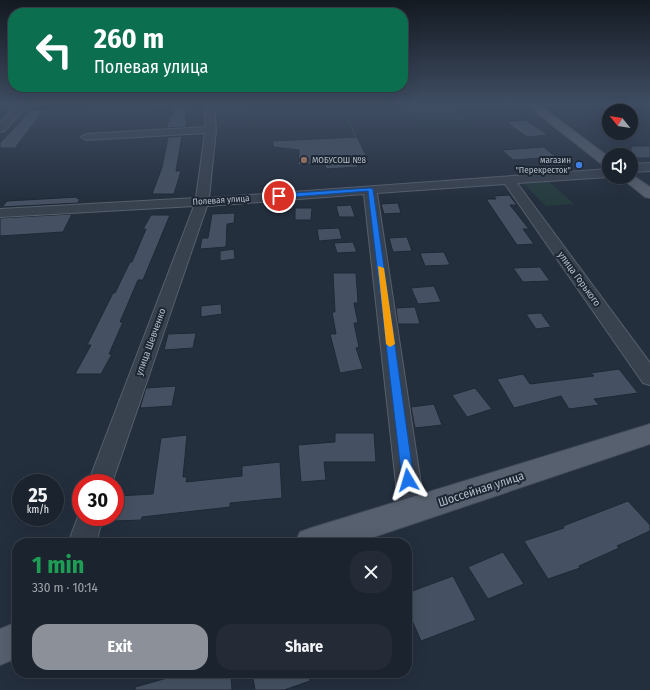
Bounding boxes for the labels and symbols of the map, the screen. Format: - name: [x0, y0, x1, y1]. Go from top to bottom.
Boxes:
- north arrow: [602, 104, 638, 140]
- marker: МОБУСОШ №8: [299, 155, 309, 165]
- place label: МОБУСОШ №8: [312, 155, 366, 165]
- place label: магазин "Перекресток": [515, 155, 571, 175]
- marker: магазин "Перекресток": [574, 160, 584, 170]
- pin: [262, 179, 296, 213]
- street label: Полевая улица: [192, 193, 250, 207]
- street label: улица Горького: [555, 249, 603, 309]
- street label: улица Шевченко: [133, 307, 169, 377]
- position arrow: [387, 459, 429, 501]
- street label: Шоссейная улица: [436, 468, 526, 509]
- speed limit sign: 30: [72, 474, 124, 526]

